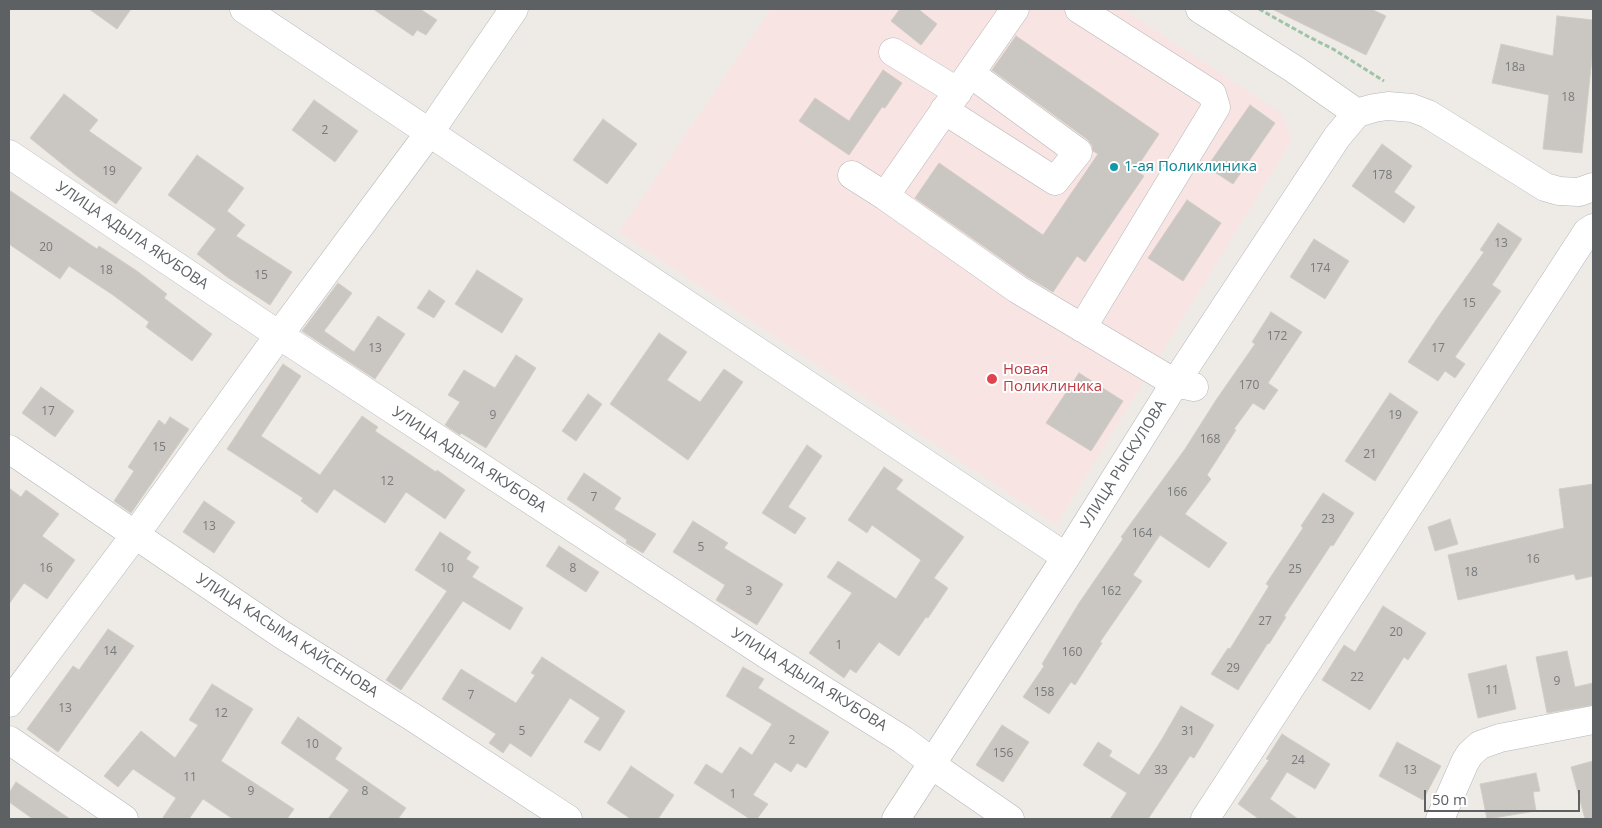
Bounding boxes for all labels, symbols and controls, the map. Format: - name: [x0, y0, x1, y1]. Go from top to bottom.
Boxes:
- house number: 18а: [1505, 61, 1525, 75]
- house number: 18: [1561, 91, 1575, 105]
- house number: 2: [322, 124, 328, 138]
- place label: 1-ая Поликлиника: [1124, 158, 1257, 176]
- marker: 1-ая Поликлиника: [1108, 161, 1120, 173]
- house number: 19: [102, 165, 116, 179]
- house number: 178: [1372, 169, 1392, 183]
- street label: УЛИЦА АДЫЛА ЯКУБОВА: [52, 178, 212, 294]
- house number: 13: [1494, 237, 1508, 251]
- house number: 20: [39, 241, 53, 255]
- house number: 174: [1310, 262, 1330, 276]
- house number: 18: [99, 264, 113, 278]
- house number: 15: [254, 269, 268, 283]
- house number: 15: [1462, 297, 1476, 311]
- house number: 172: [1267, 330, 1287, 344]
- house number: 13: [368, 342, 382, 356]
- house number: 17: [1431, 342, 1445, 356]
- place label: Новая Поликлиника: [1003, 361, 1102, 396]
- marker: Новая Поликлиника: [985, 372, 999, 386]
- house number: 170: [1239, 379, 1259, 393]
- street label: УЛИЦА РЫСКУЛОВА: [1078, 397, 1170, 531]
- street label: УЛИЦА АДЫЛА ЯКУБОВА: [389, 403, 549, 517]
- house number: 17: [41, 405, 55, 419]
- house number: 9: [490, 409, 496, 423]
- house number: 19: [1388, 409, 1402, 423]
- house number: 168: [1200, 433, 1220, 447]
- house number: 15: [152, 441, 166, 455]
- house number: 21: [1363, 448, 1377, 462]
- house number: 12: [380, 475, 394, 489]
- house number: 166: [1167, 486, 1187, 500]
- house number: 7: [591, 491, 597, 505]
- house number: 23: [1321, 513, 1335, 527]
- house number: 13: [202, 520, 216, 534]
- house number: 164: [1132, 527, 1152, 541]
- house number: 5: [698, 541, 704, 555]
- house number: 16: [1526, 553, 1540, 567]
- house number: 16: [39, 562, 53, 576]
- house number: 10: [440, 562, 454, 576]
- house number: 8: [570, 562, 576, 576]
- house number: 25: [1288, 563, 1302, 577]
- house number: 18: [1464, 566, 1478, 580]
- street label: УЛИЦА КАСЫМА КАЙСЕНОВА: [193, 570, 381, 702]
- house number: 3: [746, 585, 752, 599]
- house number: 162: [1101, 585, 1121, 599]
- house number: 27: [1258, 615, 1272, 629]
- street label: УЛИЦА АДЫЛА ЯКУБОВА: [728, 625, 890, 735]
- house number: 20: [1389, 626, 1403, 640]
- house number: 1: [836, 639, 842, 653]
- house number: 14: [103, 645, 117, 659]
- house number: 160: [1062, 646, 1082, 660]
- house number: 29: [1226, 662, 1240, 676]
- house number: 22: [1350, 671, 1364, 685]
- house number: 9: [1554, 675, 1560, 689]
- house number: 11: [1485, 684, 1499, 698]
- house number: 158: [1034, 686, 1054, 700]
- house number: 7: [468, 689, 474, 703]
- house number: 13: [58, 702, 72, 716]
- house number: 12: [214, 707, 228, 721]
- house number: 5: [519, 725, 525, 739]
- house number: 31: [1181, 725, 1195, 739]
- house number: 2: [789, 734, 795, 748]
- house number: 10: [305, 738, 319, 752]
- house number: 156: [993, 747, 1013, 761]
- house number: 24: [1291, 754, 1305, 768]
- house number: 33: [1154, 764, 1168, 778]
- house number: 13: [1403, 764, 1417, 778]
- house number: 11: [183, 771, 197, 785]
- scale bar: [1427, 780, 1583, 812]
- house number: 9: [248, 785, 254, 799]
- house number: 8: [362, 785, 368, 799]
- house number: 1: [730, 788, 736, 802]
- text: 50 m: [1432, 789, 1467, 809]

